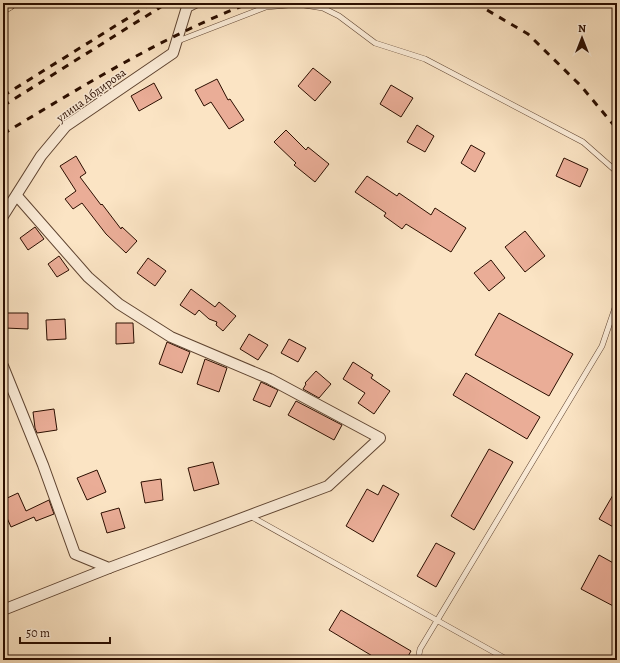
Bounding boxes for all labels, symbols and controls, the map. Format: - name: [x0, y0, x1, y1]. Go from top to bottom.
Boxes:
- north arrow: [562, 18, 602, 58]
- text: N: [578, 21, 586, 36]
- street label: улица Абдирова: [52, 64, 130, 126]
- scale bar: [20, 619, 110, 645]
- text: 50 m: [26, 625, 50, 641]

